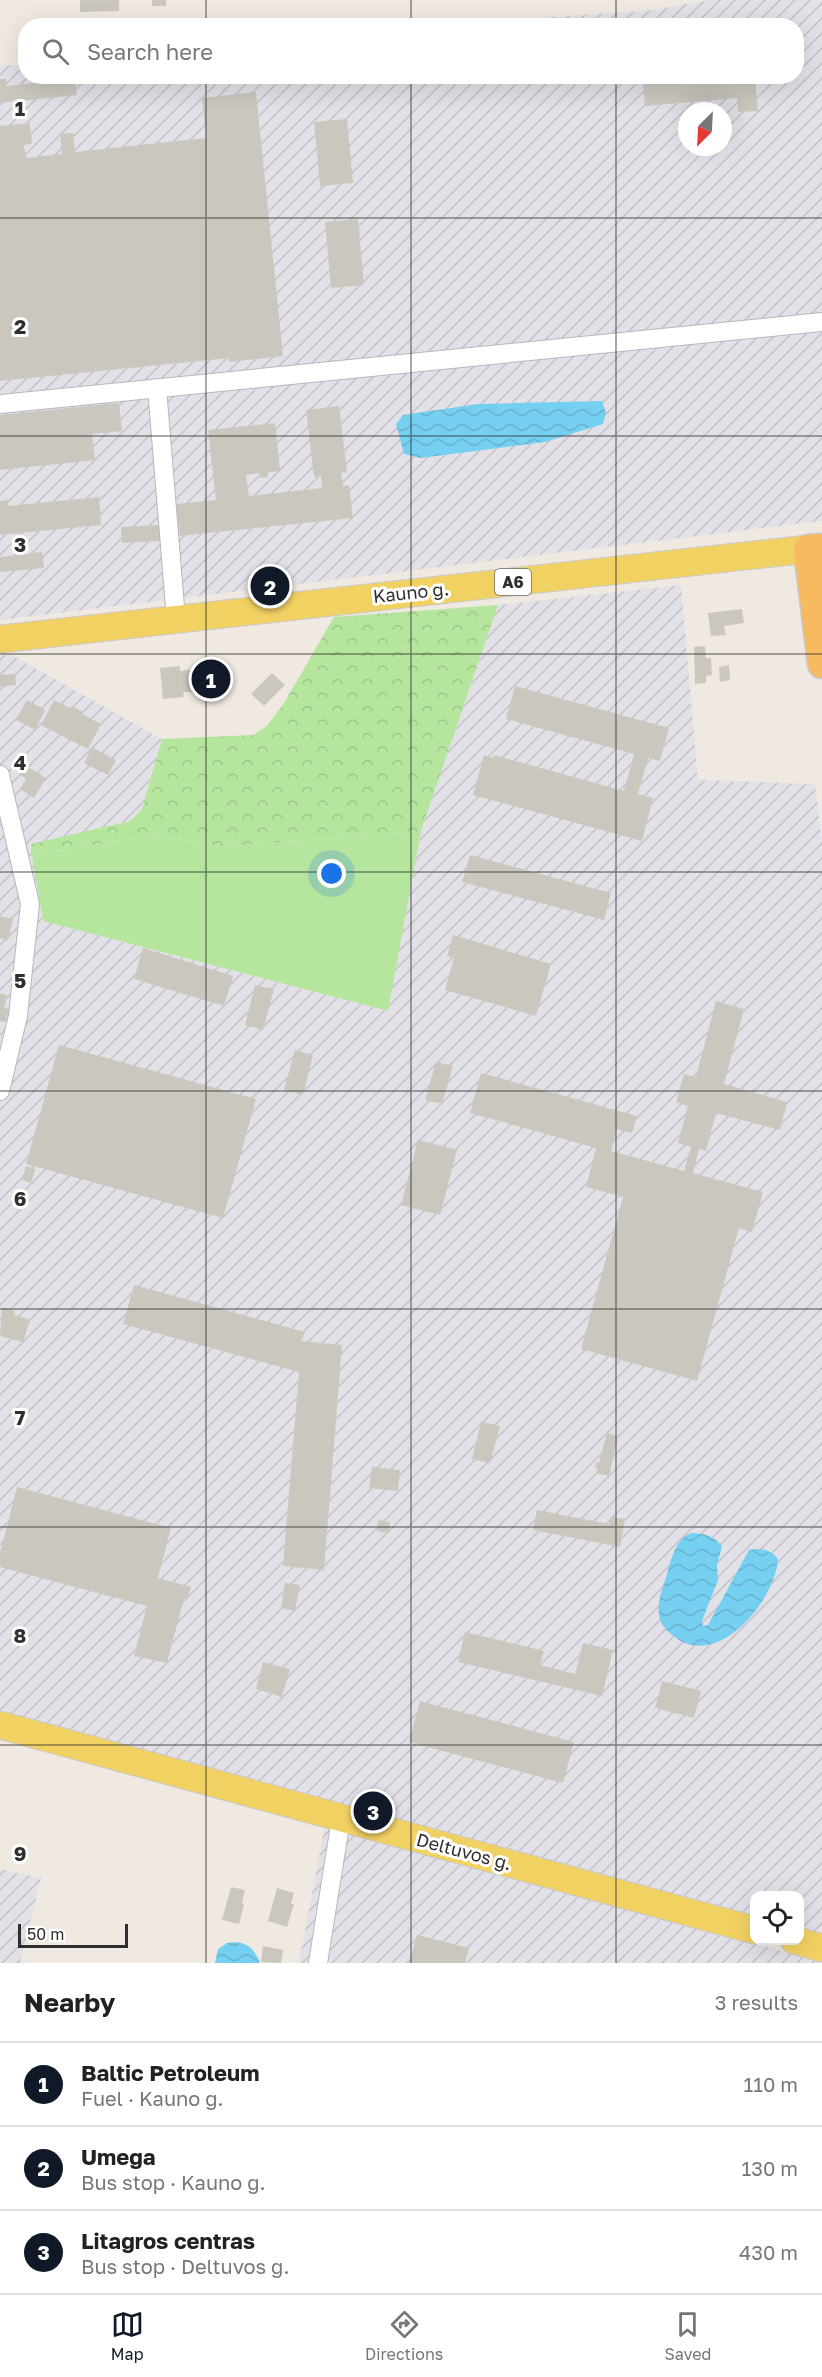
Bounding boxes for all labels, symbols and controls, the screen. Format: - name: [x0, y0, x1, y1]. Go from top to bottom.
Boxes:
- search box: [18, 18, 804, 84]
- icon: search: [39, 35, 72, 68]
- text: Search here: [87, 38, 213, 65]
- text: 1: [15, 96, 25, 120]
- north arrow: [678, 102, 732, 156]
- text: 2: [14, 314, 26, 338]
- text: 3: [14, 532, 26, 556]
- pin: 2: [250, 564, 290, 608]
- road number: A6: [495, 569, 531, 595]
- street label: Kauno g.: [372, 577, 450, 607]
- pin: 1: [192, 656, 230, 702]
- text: 4: [14, 750, 26, 774]
- your location: [317, 859, 346, 888]
- text: 5: [14, 968, 26, 992]
- text: 6: [14, 1186, 26, 1210]
- text: 7: [15, 1405, 26, 1429]
- text: 8: [14, 1623, 26, 1647]
- pin: 3: [354, 1788, 392, 1834]
- street label: Deltuvos g.: [414, 1828, 514, 1874]
- text: 9: [14, 1841, 26, 1865]
- map controls: [750, 1891, 804, 1945]
- button: locate: [750, 1891, 804, 1945]
- scale bar: [18, 1921, 128, 1948]
- text: 50 m: [27, 1924, 64, 1944]
- text: Nearby: [24, 1987, 115, 2018]
- text: 3 results: [715, 1990, 798, 2014]
- text: Baltic Petroleum: [81, 2059, 259, 2086]
- text: 1: [38, 2072, 49, 2096]
- text: 110 m: [744, 2072, 798, 2096]
- text: Fuel · Kauno g.: [81, 2086, 224, 2110]
- text: Umega: [81, 2143, 156, 2170]
- text: 2: [37, 2156, 50, 2180]
- text: 130 m: [742, 2156, 798, 2180]
- text: Bus stop · Kauno g.: [81, 2170, 266, 2194]
- text: Litagros centras: [81, 2227, 255, 2254]
- text: 3: [37, 2240, 50, 2264]
- text: 430 m: [739, 2240, 798, 2264]
- text: Bus stop · Deltuvos g.: [81, 2254, 289, 2278]
- tab: Map: [111, 2308, 144, 2364]
- tab: Directions: [365, 2308, 443, 2364]
- tab: Saved: [665, 2308, 711, 2364]

